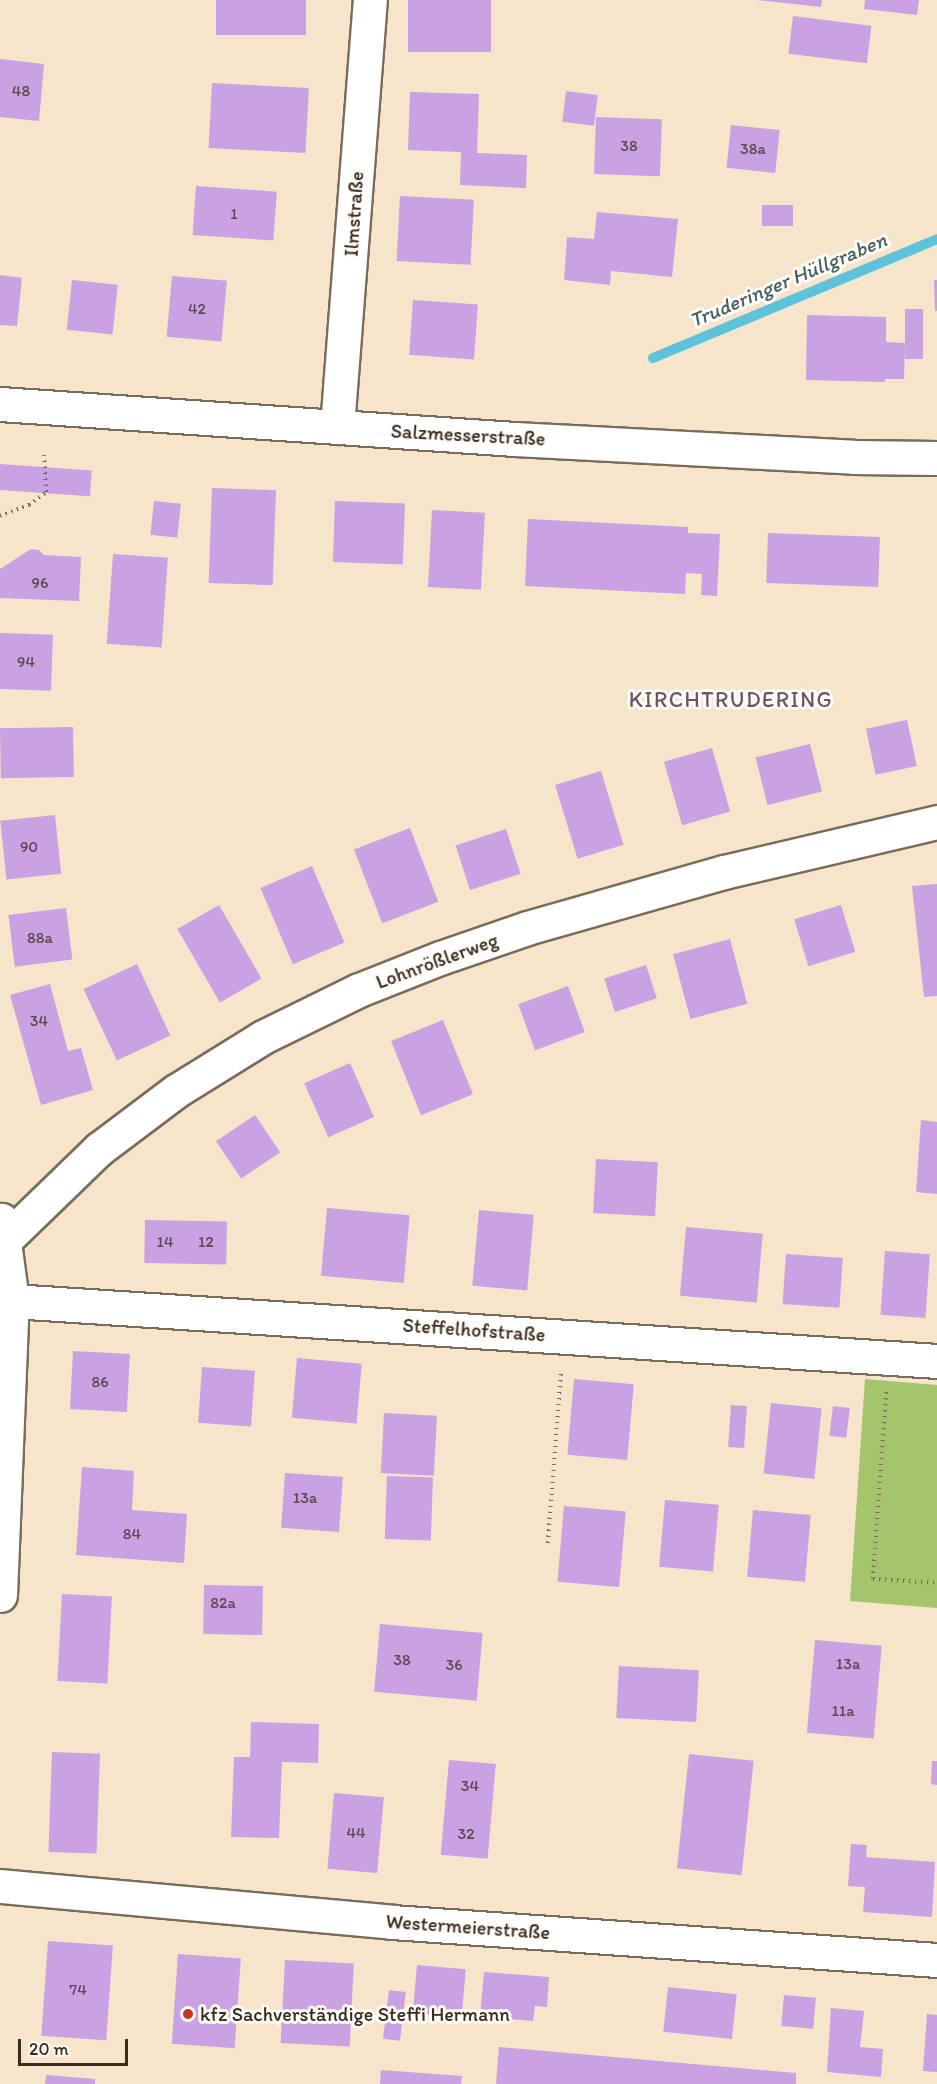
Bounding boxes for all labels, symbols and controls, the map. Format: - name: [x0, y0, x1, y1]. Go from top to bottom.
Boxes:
- house number: 48: [12, 81, 30, 101]
- house number: 38: [620, 136, 638, 156]
- house number: 38a: [740, 139, 766, 159]
- street label: Ilmstraße: [339, 171, 369, 257]
- house number: 1: [230, 204, 238, 224]
- water label: Truderinger Hüllgraben: [686, 227, 890, 333]
- house number: 42: [188, 299, 206, 319]
- street label: Salzmesserstraße: [390, 419, 546, 451]
- house number: 96: [32, 573, 48, 593]
- house number: 94: [17, 652, 35, 672]
- district label: KIRCHTRUDERING: [628, 687, 834, 713]
- house number: 90: [20, 837, 38, 857]
- house number: 88a: [27, 928, 53, 948]
- street label: Lohnrößlerweg: [373, 928, 501, 994]
- house number: 34: [30, 1011, 48, 1031]
- house number: 14: [156, 1232, 174, 1252]
- house number: 12: [198, 1232, 214, 1252]
- street label: Steffelhofstraße: [402, 1313, 546, 1347]
- house number: 86: [91, 1372, 109, 1392]
- house number: 13a: [293, 1488, 317, 1508]
- house number: 84: [123, 1524, 141, 1544]
- house number: 82a: [210, 1593, 236, 1613]
- house number: 38: [393, 1650, 411, 1670]
- house number: 13a: [836, 1654, 860, 1674]
- house number: 36: [445, 1655, 463, 1675]
- house number: 11a: [831, 1701, 855, 1721]
- house number: 34: [461, 1776, 479, 1796]
- house number: 44: [346, 1823, 366, 1843]
- house number: 32: [457, 1824, 475, 1844]
- street label: Westermeierstraße: [385, 1909, 551, 1945]
- house number: 74: [69, 1980, 87, 2000]
- place label: kfz Sachverständige Steffi Hermann: [200, 2002, 510, 2026]
- marker: kfz Sachverständige Steffi Hermann: [181, 2007, 195, 2021]
- scale bar: [21, 2027, 130, 2065]
- text: 20 m: [29, 2038, 69, 2060]

